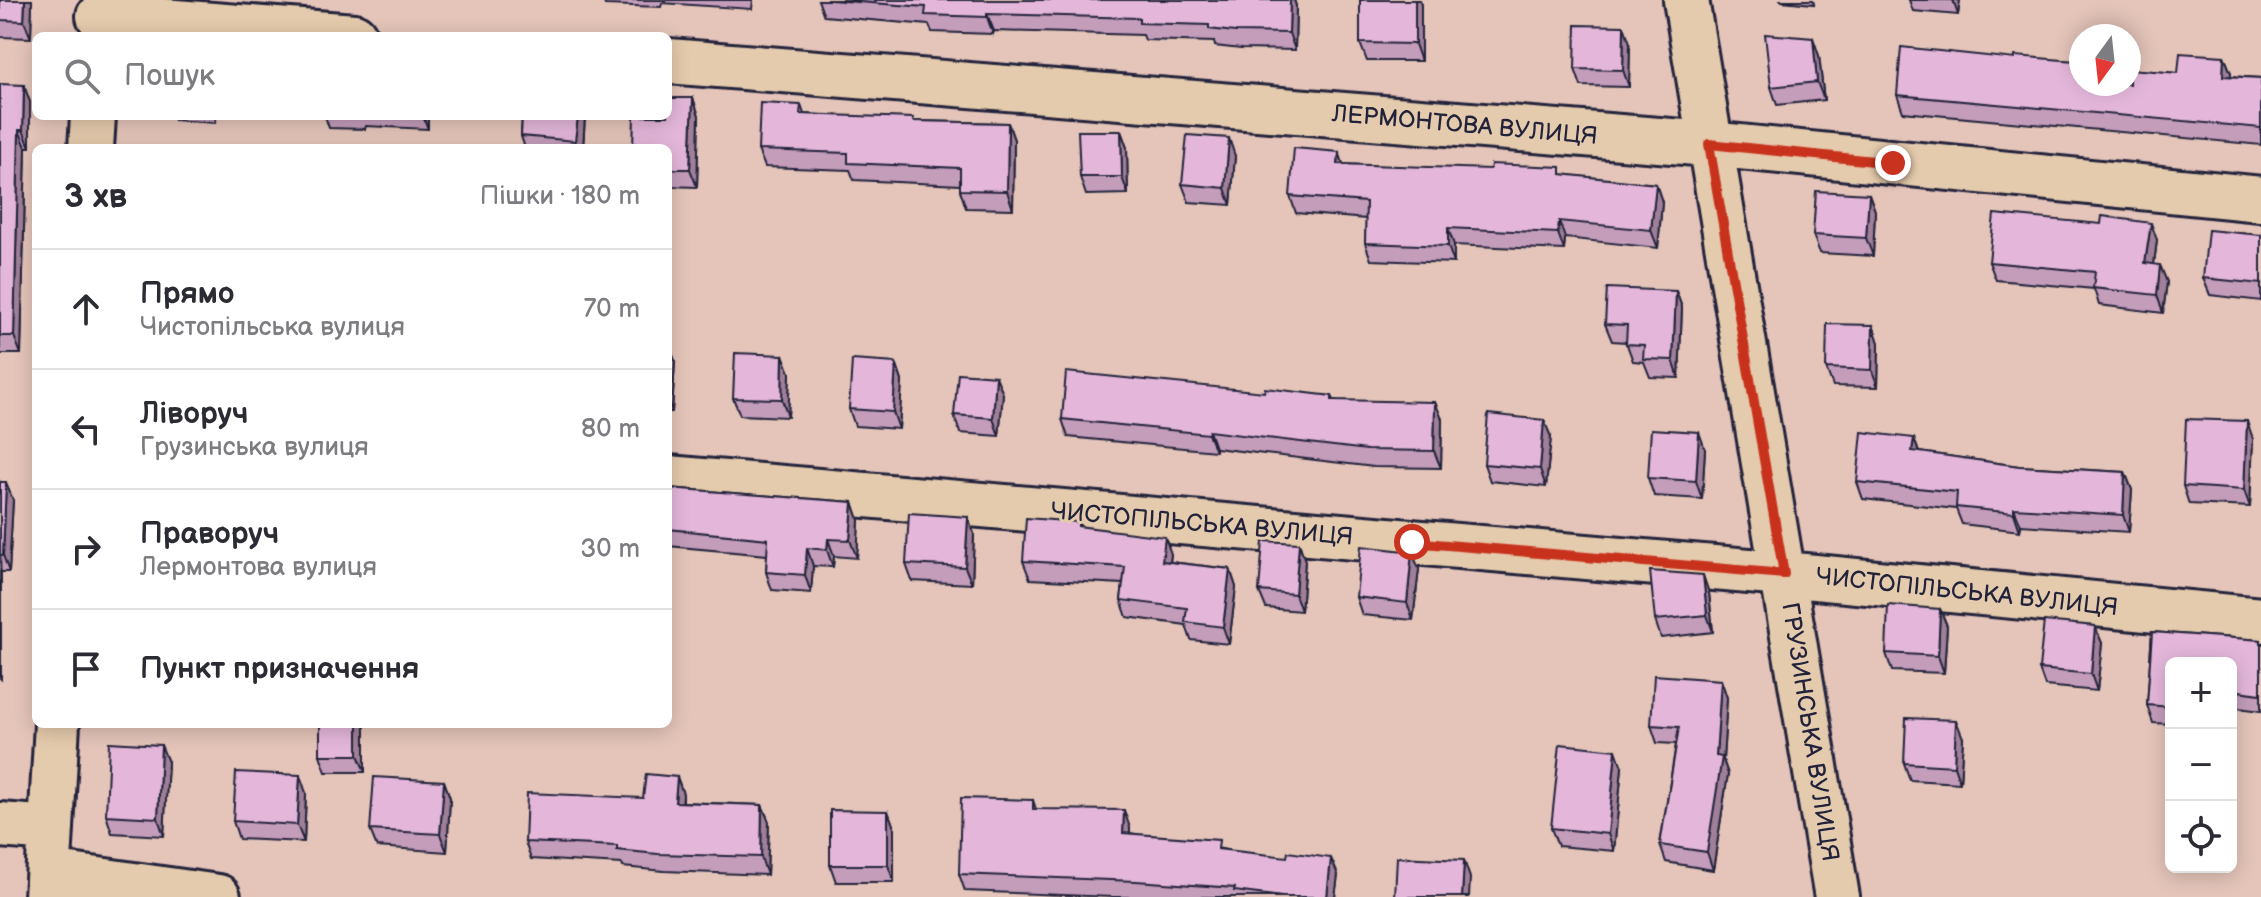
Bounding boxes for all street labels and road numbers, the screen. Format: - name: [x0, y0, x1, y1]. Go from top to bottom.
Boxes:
- street label: ЛЕРМОНТОВА ВУЛИЦЯ: [1330, 99, 1599, 151]
- street label: ЧИСТОПІЛЬСЬКА ВУЛИЦЯ: [1050, 496, 1354, 552]
- street label: ЧИСТОПІЛЬСЬКА ВУЛИЦЯ: [1815, 562, 2119, 622]
- street label: ГРУЗИНСЬКА ВУЛИЦЯ: [1775, 601, 1845, 863]

